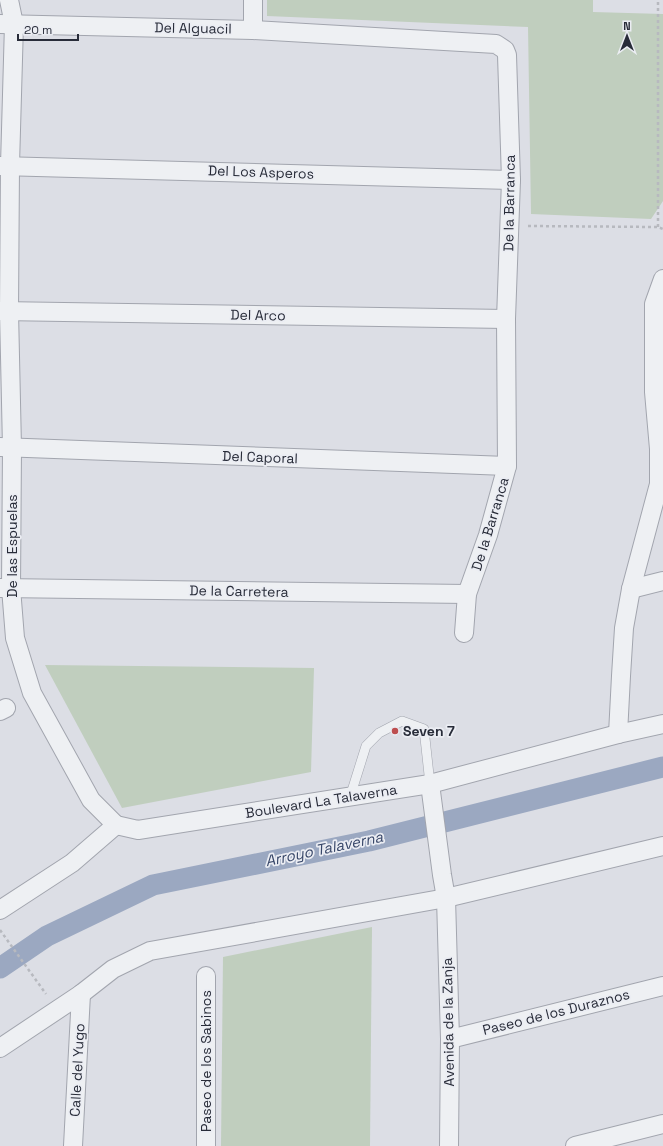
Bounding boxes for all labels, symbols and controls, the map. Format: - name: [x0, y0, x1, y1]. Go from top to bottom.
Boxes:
- scale bar: [18, 16, 78, 42]
- north arrow: [607, 16, 647, 56]
- street label: Del Alguacil: [154, 18, 232, 38]
- text: N: [623, 19, 631, 33]
- text: 20 m: [24, 22, 52, 38]
- street label: De la Barranca: [499, 154, 519, 252]
- street label: Del Los Asperos: [208, 161, 314, 183]
- street label: Del Arco: [230, 306, 286, 324]
- street label: Del Caporal: [222, 447, 298, 467]
- street label: De la Barranca: [467, 475, 513, 573]
- street label: De las Espuelas: [3, 494, 21, 598]
- street label: De la Carretera: [189, 581, 289, 601]
- place label: Seven 7: [403, 722, 455, 740]
- marker: Seven 7: [390, 726, 400, 736]
- street label: Boulevard La Talaverna: [244, 780, 398, 822]
- water label: Arroyo Talaverna: [263, 827, 385, 870]
- street label: Avenida de la Zanja: [438, 957, 458, 1087]
- street label: Paseo de los Duraznos: [481, 985, 631, 1039]
- street label: Paseo de los Sabinos: [197, 990, 215, 1132]
- street label: Calle del Yugo: [66, 1023, 88, 1117]

